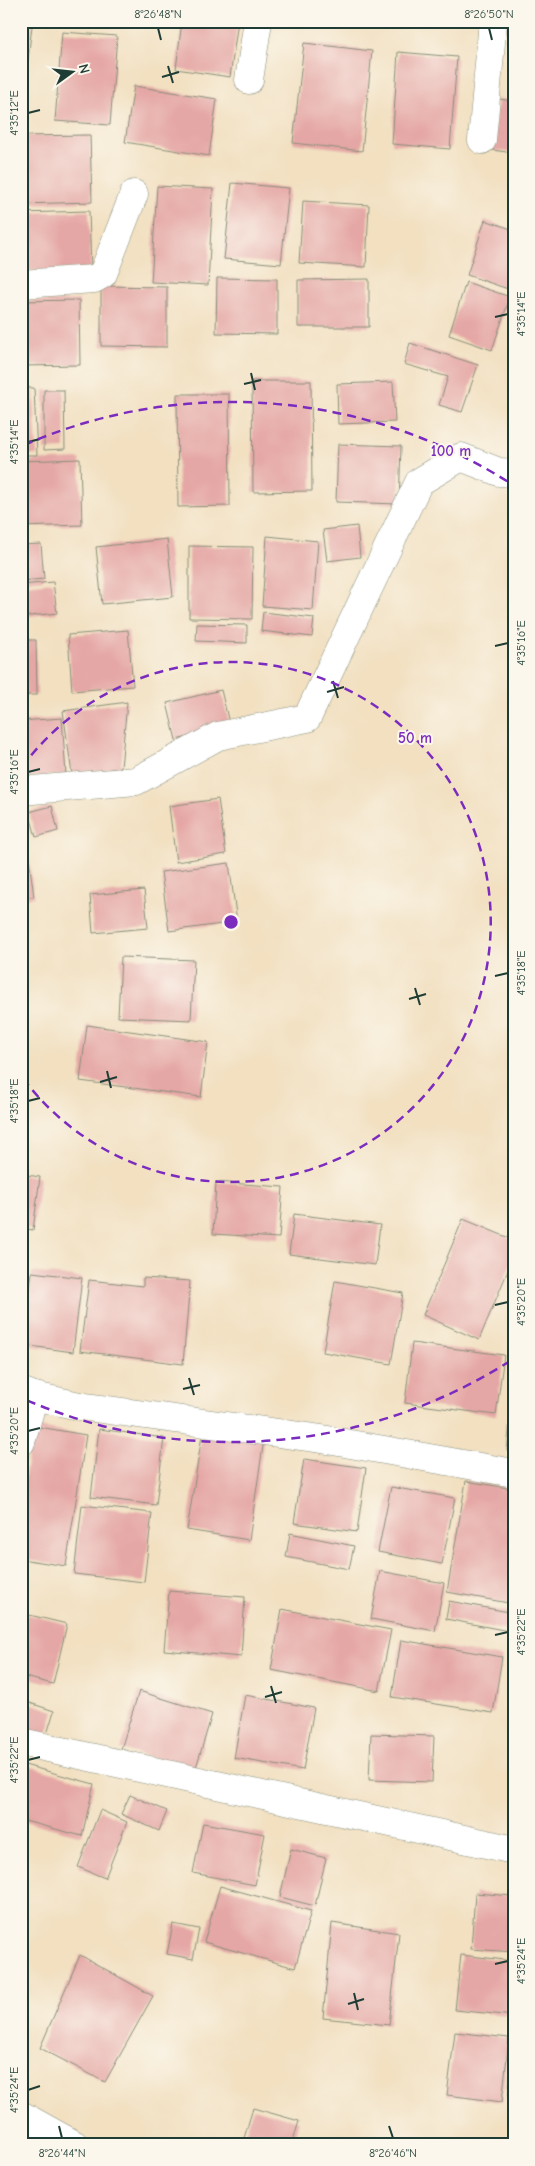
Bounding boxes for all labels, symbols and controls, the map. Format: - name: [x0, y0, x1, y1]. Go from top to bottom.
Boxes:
- text: 8°26'48"N: [134, 7, 182, 21]
- text: 8°26'50"N: [464, 7, 514, 21]
- north arrow: [48, 48, 98, 98]
- text: N: [75, 62, 93, 75]
- text: 4°35'12"E: [7, 90, 21, 136]
- text: 4°35'14"E: [514, 292, 528, 336]
- text: 4°35'14"E: [7, 420, 21, 464]
- text: 100 m: [431, 442, 471, 460]
- text: 4°35'16"E: [514, 620, 528, 666]
- text: 50 m: [398, 729, 432, 747]
- text: 4°35'16"E: [7, 749, 21, 795]
- centre of rings: [222, 913, 240, 931]
- text: 4°35'18"E: [514, 950, 528, 996]
- text: 4°35'18"E: [7, 1078, 21, 1124]
- text: 4°35'20"E: [514, 1278, 528, 1326]
- text: 4°35'20"E: [7, 1407, 21, 1455]
- text: 4°35'22"E: [514, 1609, 528, 1655]
- text: 4°35'22"E: [7, 1737, 21, 1783]
- text: 4°35'24"E: [514, 1938, 528, 1984]
- text: 4°35'24"E: [7, 2067, 21, 2113]
- text: 8°26'44"N: [38, 2146, 86, 2160]
- text: 8°26'46"N: [369, 2146, 417, 2160]

